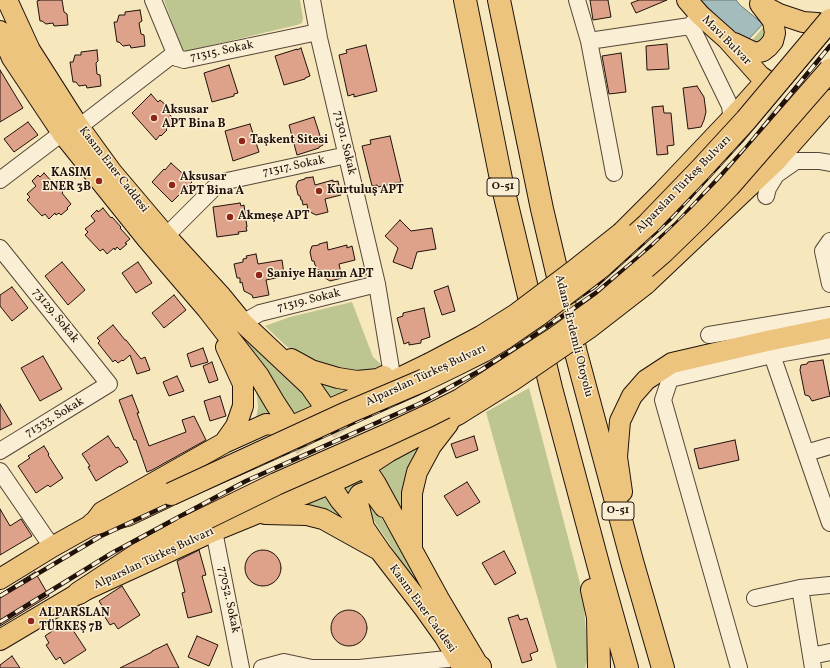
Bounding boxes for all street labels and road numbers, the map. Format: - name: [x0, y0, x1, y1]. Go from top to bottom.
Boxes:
- street label: Mavi Bulvar: [698, 13, 754, 69]
- street label: 71315. Sokak: [189, 38, 255, 66]
- street label: 71301. Sokak: [330, 110, 358, 176]
- street label: Kasım Ener Caddesi: [75, 124, 151, 216]
- street label: Alparslan Türkeş Bulvarı: [633, 133, 735, 237]
- street label: 71317. Sokak: [262, 153, 326, 181]
- road number: O-51: [487, 178, 519, 196]
- street label: Adana-Erdemli Otoyolu: [551, 273, 595, 399]
- street label: 73129. Sokak: [29, 286, 81, 346]
- street label: 71319. Sokak: [276, 286, 342, 316]
- street label: Alparslan Türkeş Bulvarı: [364, 342, 488, 410]
- street label: 71333. Sokak: [23, 395, 87, 441]
- road number: O-51: [602, 502, 634, 520]
- street label: Alparslan Türkeş Bulvarı: [92, 525, 216, 593]
- street label: Kasım Ener Caddesi: [385, 562, 459, 656]
- street label: 77052. Sokak: [214, 565, 242, 635]

